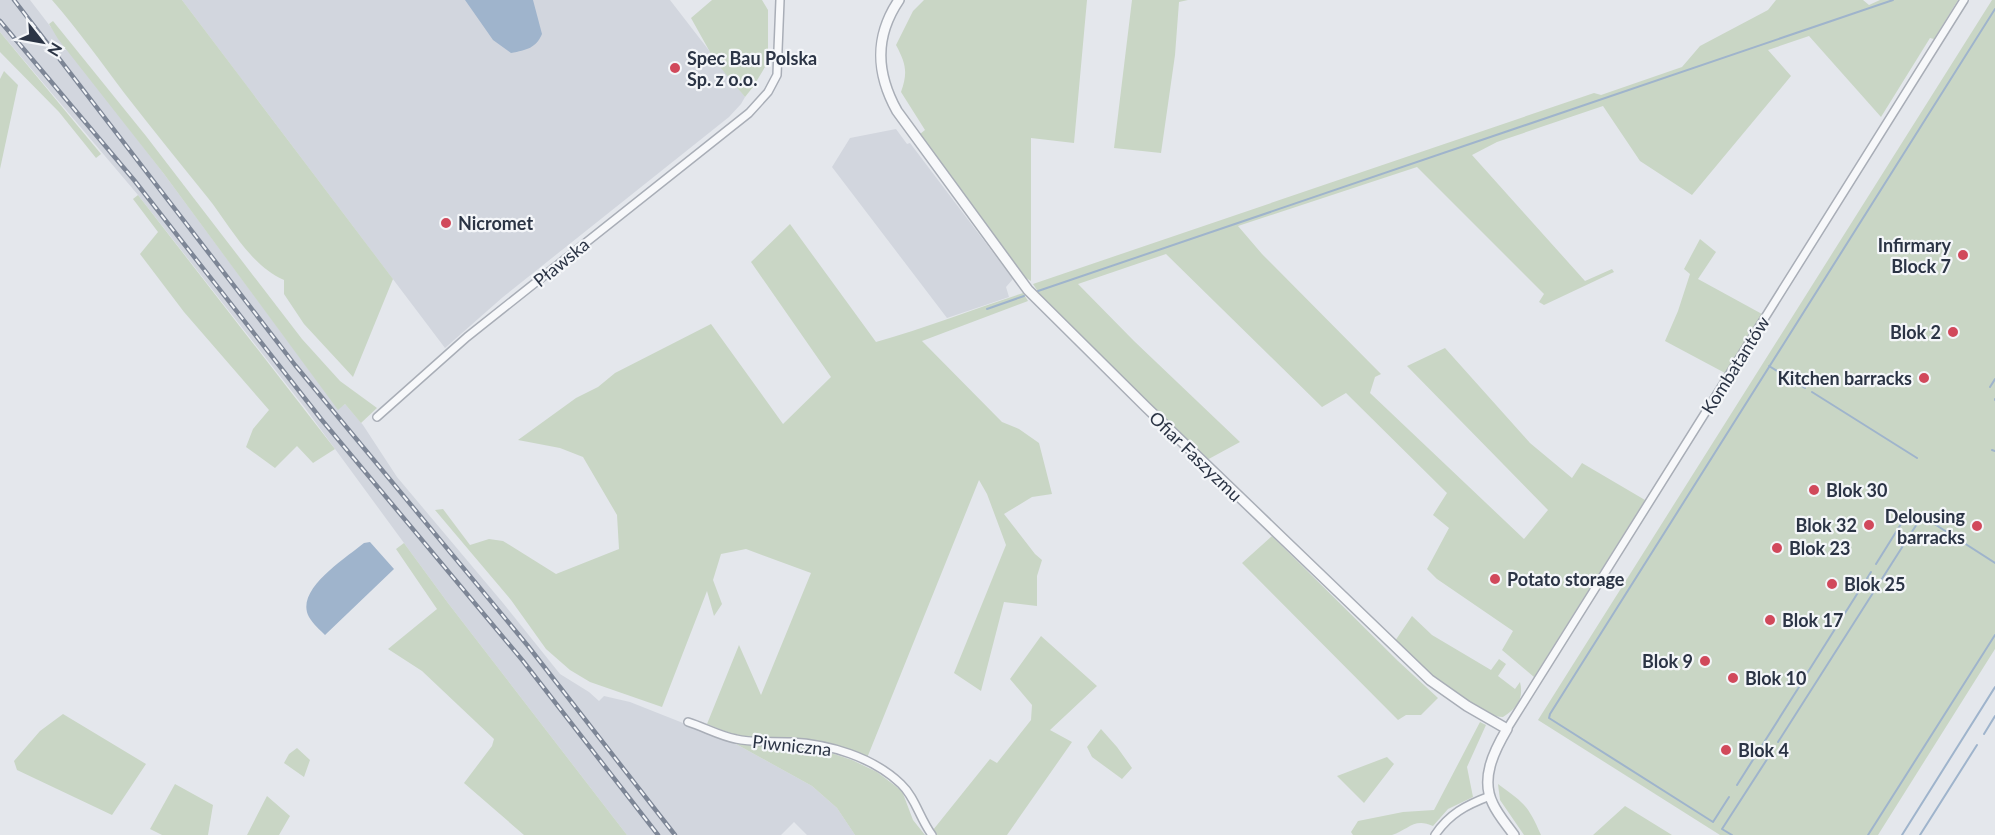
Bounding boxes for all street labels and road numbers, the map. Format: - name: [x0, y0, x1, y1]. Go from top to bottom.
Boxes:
- street label: Pławska: [529, 233, 593, 291]
- street label: Kombatantów: [1696, 312, 1774, 418]
- street label: Ofiar Faszyzmu: [1145, 406, 1247, 506]
- street label: Piwniczna: [751, 730, 833, 760]

